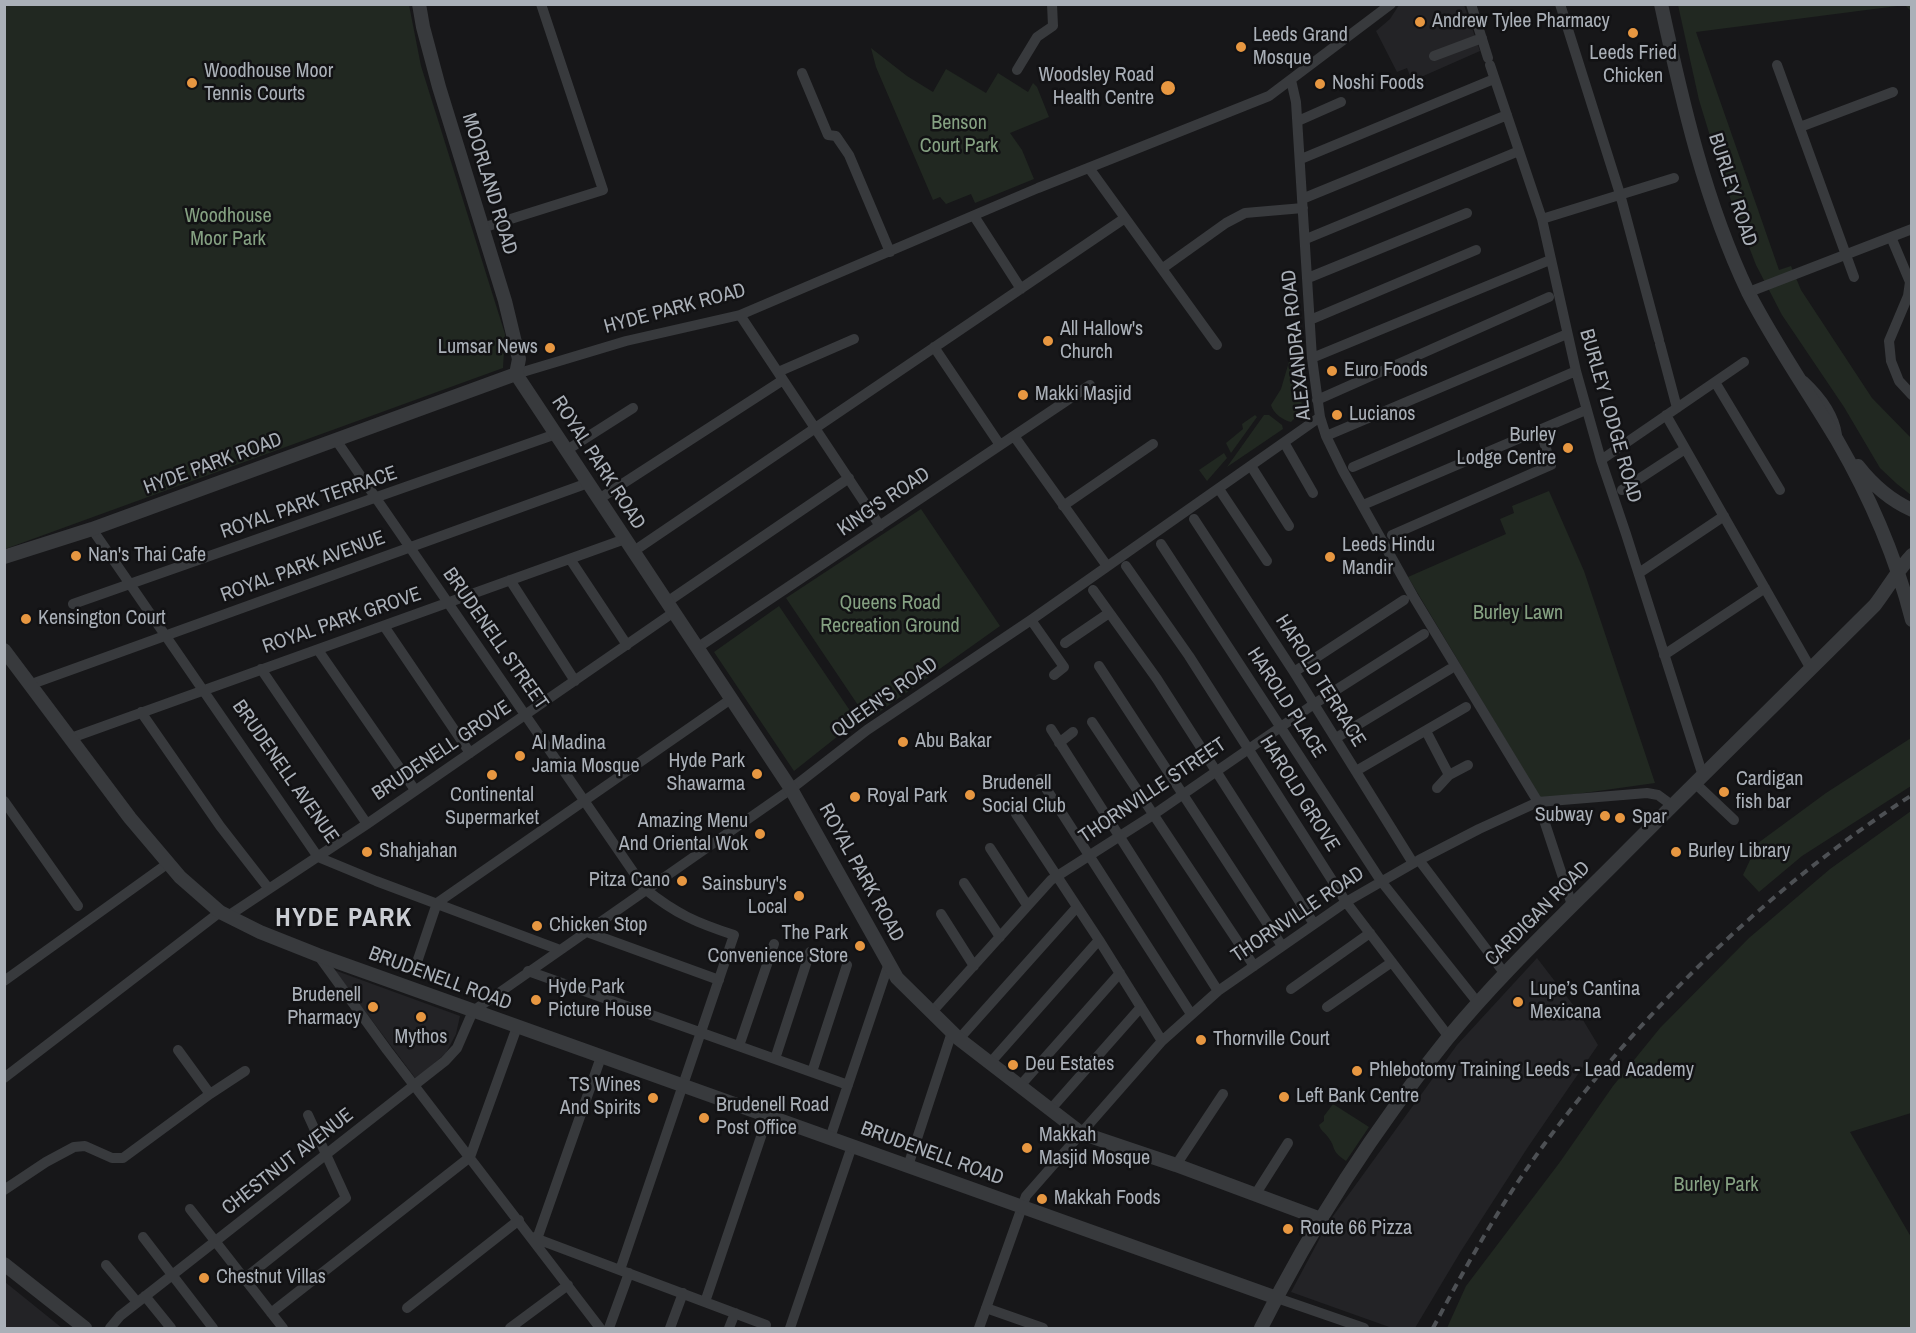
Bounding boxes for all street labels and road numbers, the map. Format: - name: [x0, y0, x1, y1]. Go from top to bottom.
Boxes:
- street label: MOORLAND ROAD: [456, 110, 522, 258]
- street label: BURLEY ROAD: [1702, 130, 1762, 250]
- street label: ALEXANDRA ROAD: [1277, 269, 1317, 421]
- street label: HYDE PARK ROAD: [602, 279, 748, 339]
- street label: BURLEY LODGE ROAD: [1574, 326, 1646, 506]
- street label: ROYAL PARK ROAD: [546, 392, 650, 534]
- street label: HYDE PARK ROAD: [141, 428, 285, 500]
- street label: ROYAL PARK TERRACE: [217, 461, 401, 545]
- street label: KING'S ROAD: [833, 462, 935, 542]
- street label: ROYAL PARK AVENUE: [218, 526, 388, 608]
- street label: BRUDENELL STREET: [437, 563, 553, 715]
- street label: ROYAL PARK GROVE: [260, 583, 424, 659]
- street label: HAROLD TERRACE: [1270, 611, 1370, 751]
- street label: HAROLD PLACE: [1241, 643, 1331, 763]
- street label: QUEEN'S ROAD: [827, 653, 943, 743]
- street label: BRUDENELL AVENUE: [227, 696, 343, 848]
- street label: BRUDENELL GROVE: [368, 696, 516, 806]
- street label: HAROLD GROVE: [1254, 732, 1344, 856]
- street label: THORNVILLE STREET: [1075, 733, 1231, 849]
- street label: ROYAL PARK ROAD: [813, 800, 909, 946]
- street label: CARDIGAN ROAD: [1481, 857, 1595, 971]
- street label: THORNVILLE ROAD: [1227, 862, 1369, 968]
- street label: BRUDENELL ROAD: [365, 942, 515, 1016]
- street label: CHESTNUT AVENUE: [218, 1103, 358, 1221]
- street label: BRUDENELL ROAD: [857, 1117, 1007, 1191]

